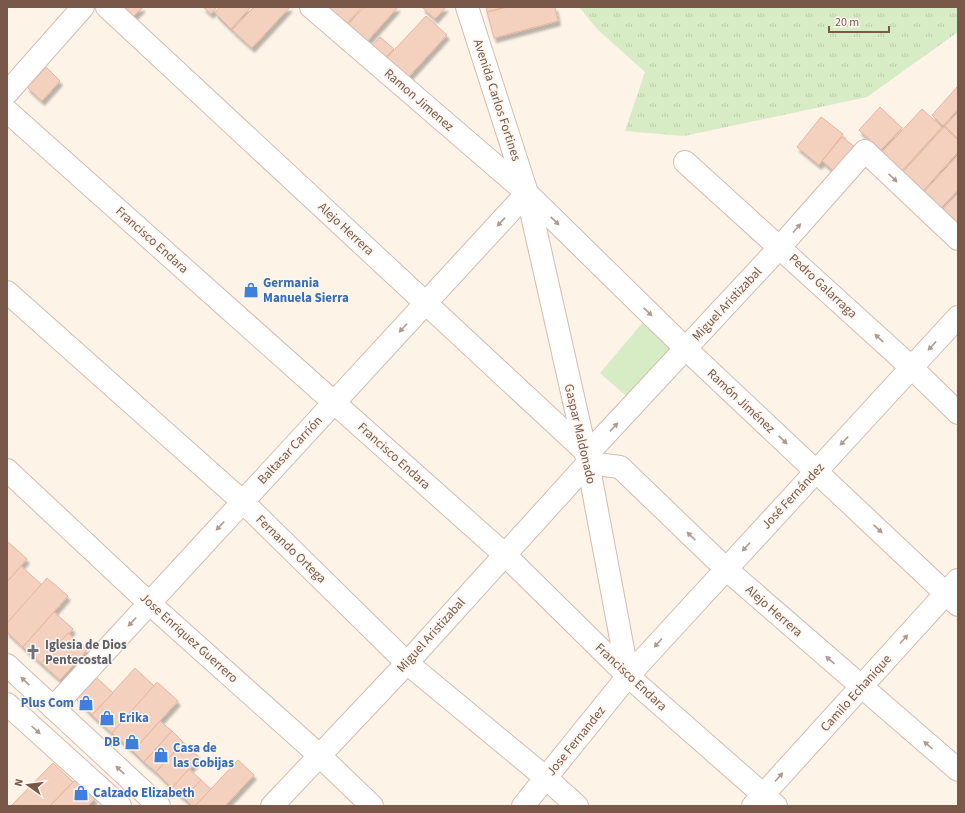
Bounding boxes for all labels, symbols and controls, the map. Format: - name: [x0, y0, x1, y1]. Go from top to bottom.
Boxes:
- scale bar: [829, 8, 889, 34]
- text: 20 m: [835, 14, 859, 31]
- street label: Avenida Carlos Fortines: [469, 37, 525, 164]
- street label: Ramon Jimenez: [380, 65, 458, 136]
- one-way arrow: [888, 173, 898, 182]
- street label: Alejo Herrera: [314, 198, 378, 260]
- street label: Francisco Endara: [112, 202, 192, 278]
- one-way arrow: [550, 216, 560, 226]
- one-way arrow: [496, 217, 506, 227]
- one-way arrow: [792, 223, 801, 234]
- street label: Pedro Galarraga: [785, 250, 861, 322]
- street label: Miguel Aristizabal: [688, 263, 766, 345]
- place label: Germania Manuela Sierra: [263, 274, 349, 307]
- shop icon: Germania Manuela Sierra: [242, 281, 260, 299]
- one-way arrow: [643, 307, 653, 317]
- one-way arrow: [398, 323, 408, 333]
- one-way arrow: [874, 333, 884, 343]
- one-way arrow: [927, 341, 936, 351]
- street label: Ramón Jiménez: [703, 365, 779, 438]
- street label: Gaspar Maldonado: [560, 382, 600, 486]
- street label: Baltasar Carrión: [254, 412, 326, 488]
- street label: Francisco Endara: [354, 418, 434, 494]
- one-way arrow: [609, 421, 618, 432]
- one-way arrow: [778, 435, 788, 445]
- one-way arrow: [839, 436, 848, 446]
- street label: José Fernández: [757, 458, 829, 533]
- street label: Fernando Ortega: [252, 511, 330, 587]
- one-way arrow: [215, 521, 225, 531]
- one-way arrow: [873, 524, 882, 533]
- one-way arrow: [686, 531, 696, 541]
- one-way arrow: [741, 542, 751, 552]
- street label: Alejo Herrera: [741, 581, 807, 641]
- street label: Jose Enriquez Guerrero: [136, 589, 242, 687]
- street label: Miguel Aristizabal: [393, 594, 469, 676]
- one-way arrow: [127, 617, 137, 627]
- one-way arrow: [900, 634, 909, 645]
- place label: Iglesia de Dios Pentecostal: [45, 636, 127, 669]
- one-way arrow: [653, 638, 663, 648]
- street label: Francisco Endara: [591, 639, 671, 715]
- church icon: Iglesia de Dios Pentecostal: [24, 643, 42, 661]
- street label: Camilo Echanique: [816, 650, 896, 736]
- one-way arrow: [825, 655, 835, 664]
- one-way arrow: [20, 677, 30, 686]
- place label: Plus Com: [21, 694, 74, 712]
- shop icon: Plus Com: [77, 694, 95, 712]
- street label: Jose Fernandez: [542, 702, 610, 780]
- shop icon: Erika: [98, 709, 116, 727]
- place label: Erika: [119, 709, 149, 727]
- one-way arrow: [31, 726, 41, 735]
- place label: DB: [104, 733, 120, 751]
- shop icon: DB: [123, 733, 141, 751]
- place label: Casa de las Cobijas: [173, 739, 234, 772]
- one-way arrow: [923, 740, 934, 749]
- shop icon: Casa de las Cobijas: [152, 746, 170, 764]
- north arrow: [8, 765, 48, 805]
- one-way arrow: [115, 765, 125, 775]
- one-way arrow: [775, 772, 784, 782]
- text: N: [11, 777, 27, 788]
- shop icon: Calzado Elizabeth: [72, 784, 90, 802]
- place label: Calzado Elizabeth: [93, 784, 195, 802]

